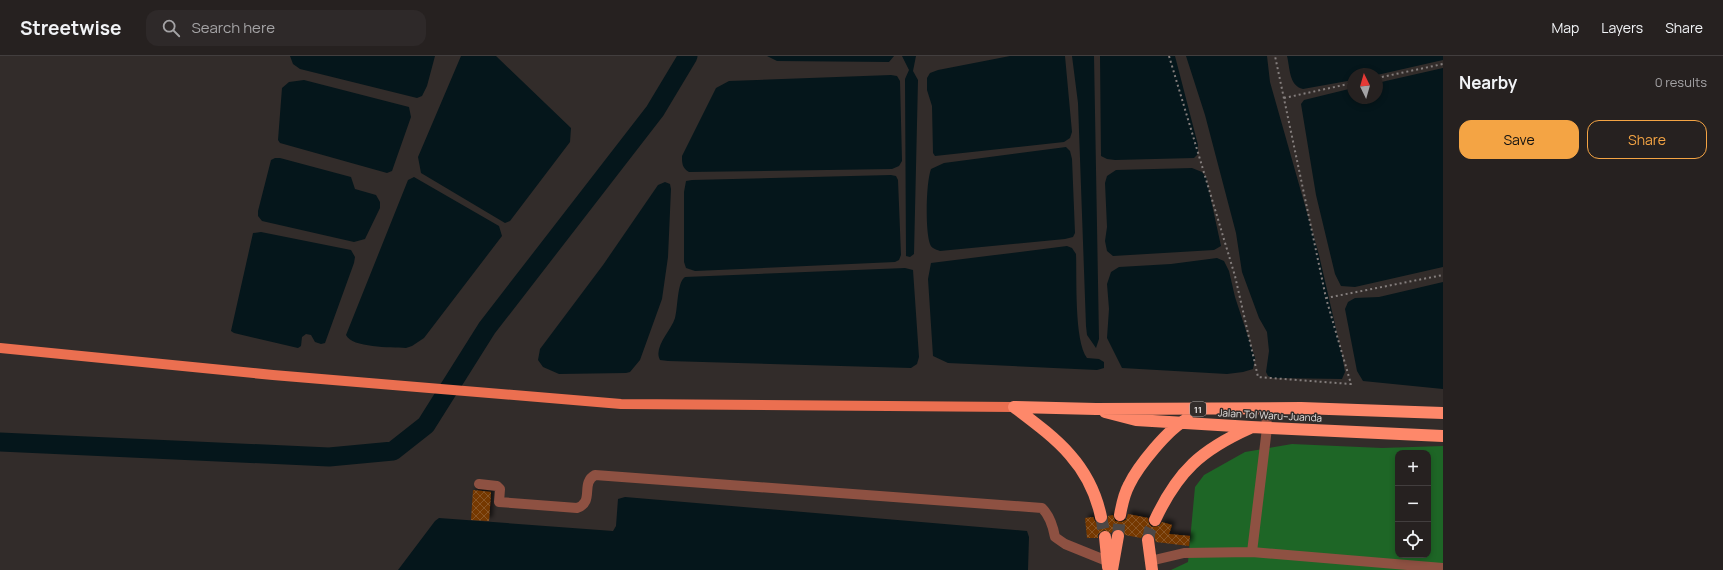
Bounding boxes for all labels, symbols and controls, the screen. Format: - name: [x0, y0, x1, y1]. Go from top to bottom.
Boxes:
- search box: [146, 10, 426, 46]
- text: Streetwise: [20, 15, 122, 41]
- icon: search: [160, 17, 182, 39]
- text: Search here: [192, 17, 275, 38]
- text: Map: [1551, 18, 1579, 37]
- text: Layers: [1601, 18, 1643, 37]
- text: Share: [1665, 18, 1703, 37]
- north arrow: [1347, 68, 1383, 104]
- text: Nearby: [1459, 71, 1517, 94]
- text: 0 results: [1655, 73, 1707, 91]
- button: Save: [1459, 120, 1579, 159]
- button: Share: [1587, 120, 1707, 159]
- road number: 11: [1190, 402, 1206, 416]
- street label: Jalan Tol Waru–Juanda: [1218, 405, 1322, 425]
- map controls: [1395, 450, 1431, 558]
- button: +: [1395, 450, 1431, 486]
- button: −: [1395, 486, 1431, 522]
- button: locate: [1395, 522, 1431, 558]

